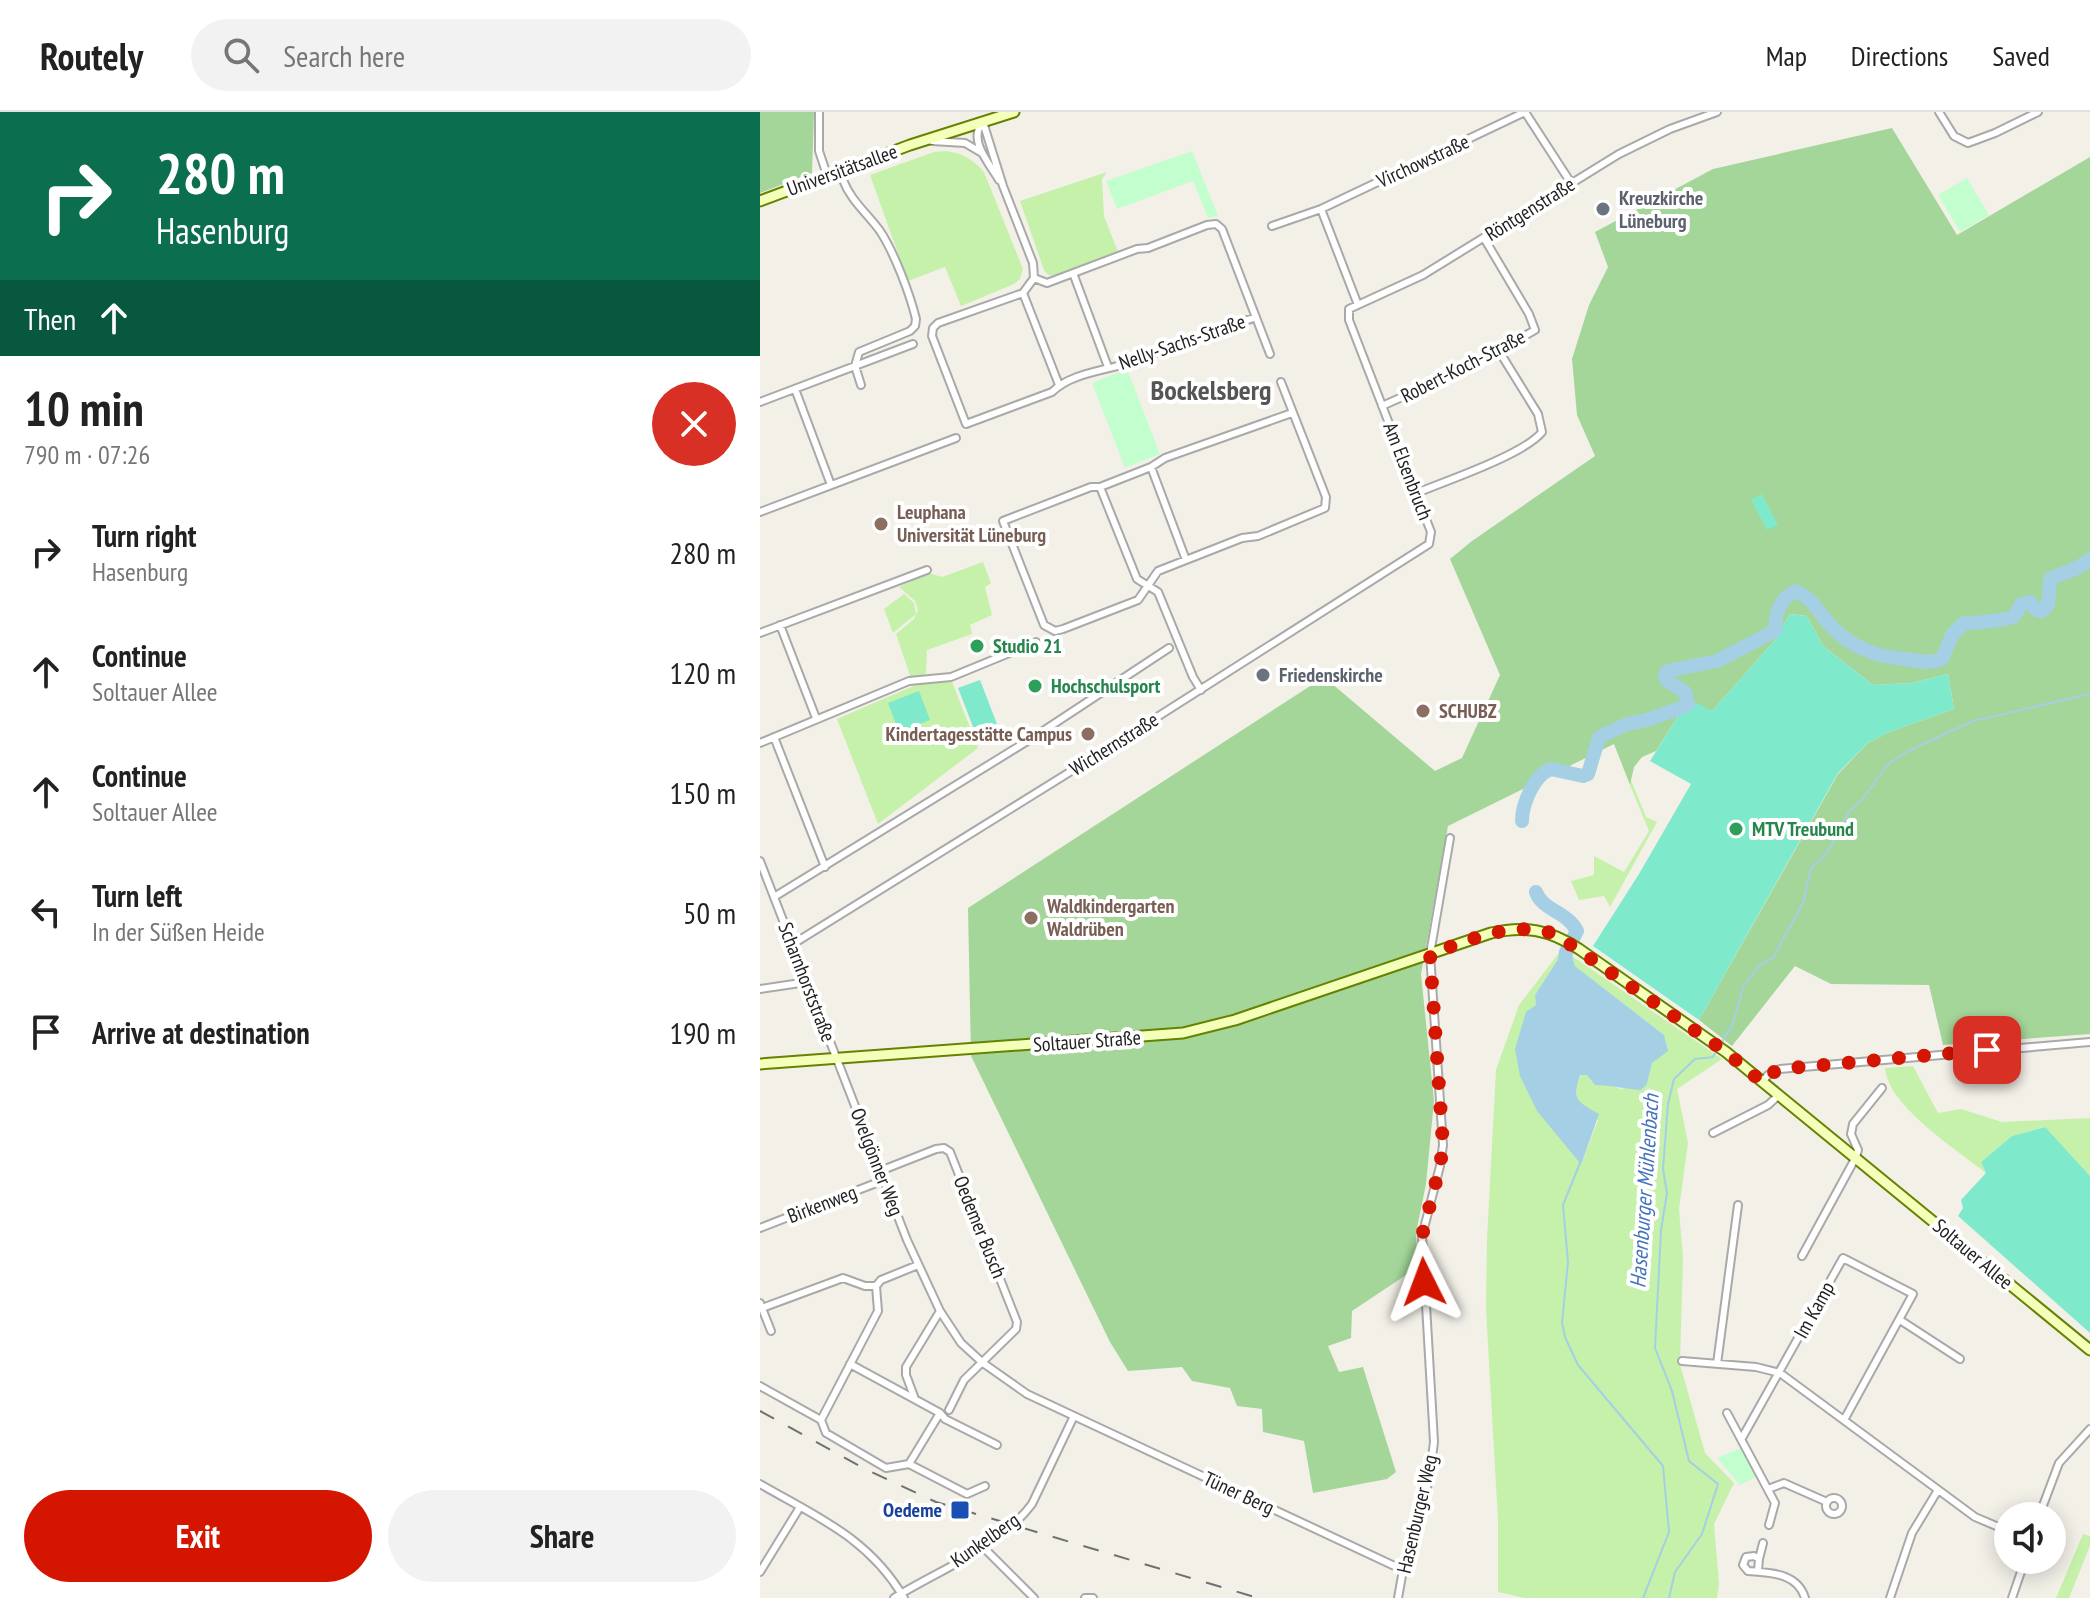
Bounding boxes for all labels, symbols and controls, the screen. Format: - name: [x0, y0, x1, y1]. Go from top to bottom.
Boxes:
- search box: [191, 19, 751, 91]
- text: Routely: [40, 31, 143, 80]
- icon: search: [219, 33, 263, 77]
- text: Search here: [283, 36, 405, 75]
- text: Map: [1766, 37, 1807, 74]
- text: Directions: [1851, 37, 1948, 74]
- text: Saved: [1992, 37, 2050, 74]
- street label: Virchowstraße: [1372, 128, 1473, 194]
- text: 280 m: [156, 137, 285, 209]
- street label: Universitätsallee: [783, 138, 901, 202]
- icon: right: [24, 144, 128, 248]
- street label: Röntgenstraße: [1480, 171, 1580, 247]
- place label: Kreuzkirche Lüneburg: [1619, 185, 1703, 234]
- marker: Kreuzkirche Lüneburg: [1594, 200, 1612, 218]
- text: Hasenburg: [156, 207, 289, 254]
- icon: ahead: [92, 296, 136, 340]
- text: Then: [24, 299, 76, 338]
- street label: Nelly-Sachs-Straße: [1115, 308, 1249, 376]
- street label: Robert-Koch-Straße: [1396, 323, 1530, 409]
- district label: Bockelsberg: [1151, 371, 1271, 408]
- text: 10 min: [24, 377, 144, 439]
- button: close: [652, 382, 736, 466]
- street label: Am Elsenbruch: [1377, 418, 1439, 524]
- text: 790 m · 07:26: [24, 438, 150, 471]
- place label: Leuphana Universität Lüneburg: [897, 499, 1046, 548]
- marker: Leuphana Universität Lüneburg: [872, 515, 890, 533]
- text: Turn right: [92, 516, 196, 555]
- icon: right: [24, 530, 68, 574]
- text: 280 m: [670, 533, 736, 572]
- text: Hasenburg: [92, 555, 188, 588]
- place label: Studio 21: [993, 633, 1062, 659]
- text: Continue: [92, 636, 187, 675]
- marker: Studio 21: [968, 637, 986, 655]
- icon: ahead: [24, 650, 68, 694]
- text: 120 m: [670, 653, 736, 692]
- place label: Friedenskirche: [1279, 662, 1383, 688]
- marker: Friedenskirche: [1254, 666, 1272, 684]
- place label: Hochschulsport: [1051, 673, 1160, 699]
- text: Soltauer Allee: [92, 675, 218, 708]
- marker: Hochschulsport: [1026, 677, 1044, 695]
- place label: SCHUBZ: [1439, 698, 1497, 724]
- marker: SCHUBZ: [1414, 702, 1432, 720]
- street label: Wichernstraße: [1065, 706, 1163, 782]
- place label: Kindertagesstätte Campus: [885, 721, 1072, 747]
- marker: Kindertagesstätte Campus: [1079, 725, 1097, 743]
- text: Continue: [92, 756, 187, 795]
- icon: ahead: [24, 770, 68, 814]
- text: 150 m: [670, 773, 736, 812]
- text: Soltauer Allee: [92, 795, 218, 828]
- place label: MTV Treubund: [1752, 816, 1854, 842]
- marker: MTV Treubund: [1727, 820, 1745, 838]
- text: Turn left: [92, 876, 182, 915]
- icon: left: [24, 890, 68, 934]
- text: 50 m: [683, 893, 736, 932]
- place label: Waldkindergarten Waldrüben: [1046, 893, 1174, 942]
- marker: Waldkindergarten Waldrüben: [1022, 909, 1040, 927]
- text: In der Süßen Heide: [92, 915, 265, 948]
- street label: Scharnhorststraße: [772, 919, 842, 1045]
- icon: arrive: [24, 1010, 68, 1054]
- text: Arrive at destination: [92, 1013, 310, 1052]
- text: 190 m: [670, 1013, 736, 1052]
- pin: [1953, 1016, 2021, 1084]
- street label: Soltauer Straße: [1032, 1024, 1142, 1058]
- icon: arrive: [1965, 1028, 2009, 1072]
- water label: Hasenburger Mühlenbach: [1623, 1092, 1665, 1289]
- street label: Ovelgönner Weg: [845, 1104, 909, 1220]
- street label: Oedemer Busch: [948, 1172, 1012, 1282]
- street label: Birkenweg: [784, 1179, 860, 1229]
- street label: Soltauer Allee: [1928, 1213, 2018, 1295]
- position arrow: [1382, 1240, 1466, 1324]
- street label: Im Kamp: [1788, 1277, 1840, 1343]
- street label: Hasenburger Weg: [1391, 1452, 1443, 1576]
- street label: Tüner Berg: [1200, 1465, 1278, 1521]
- button: Exit: [24, 1490, 372, 1582]
- button: Share: [388, 1490, 736, 1582]
- place label: Oedeme: [883, 1497, 942, 1523]
- marker: Oedeme: [949, 1499, 971, 1521]
- map controls: [1994, 1502, 2066, 1574]
- button: sound: [1994, 1502, 2066, 1574]
- street label: Kunkelberg: [945, 1507, 1025, 1573]

